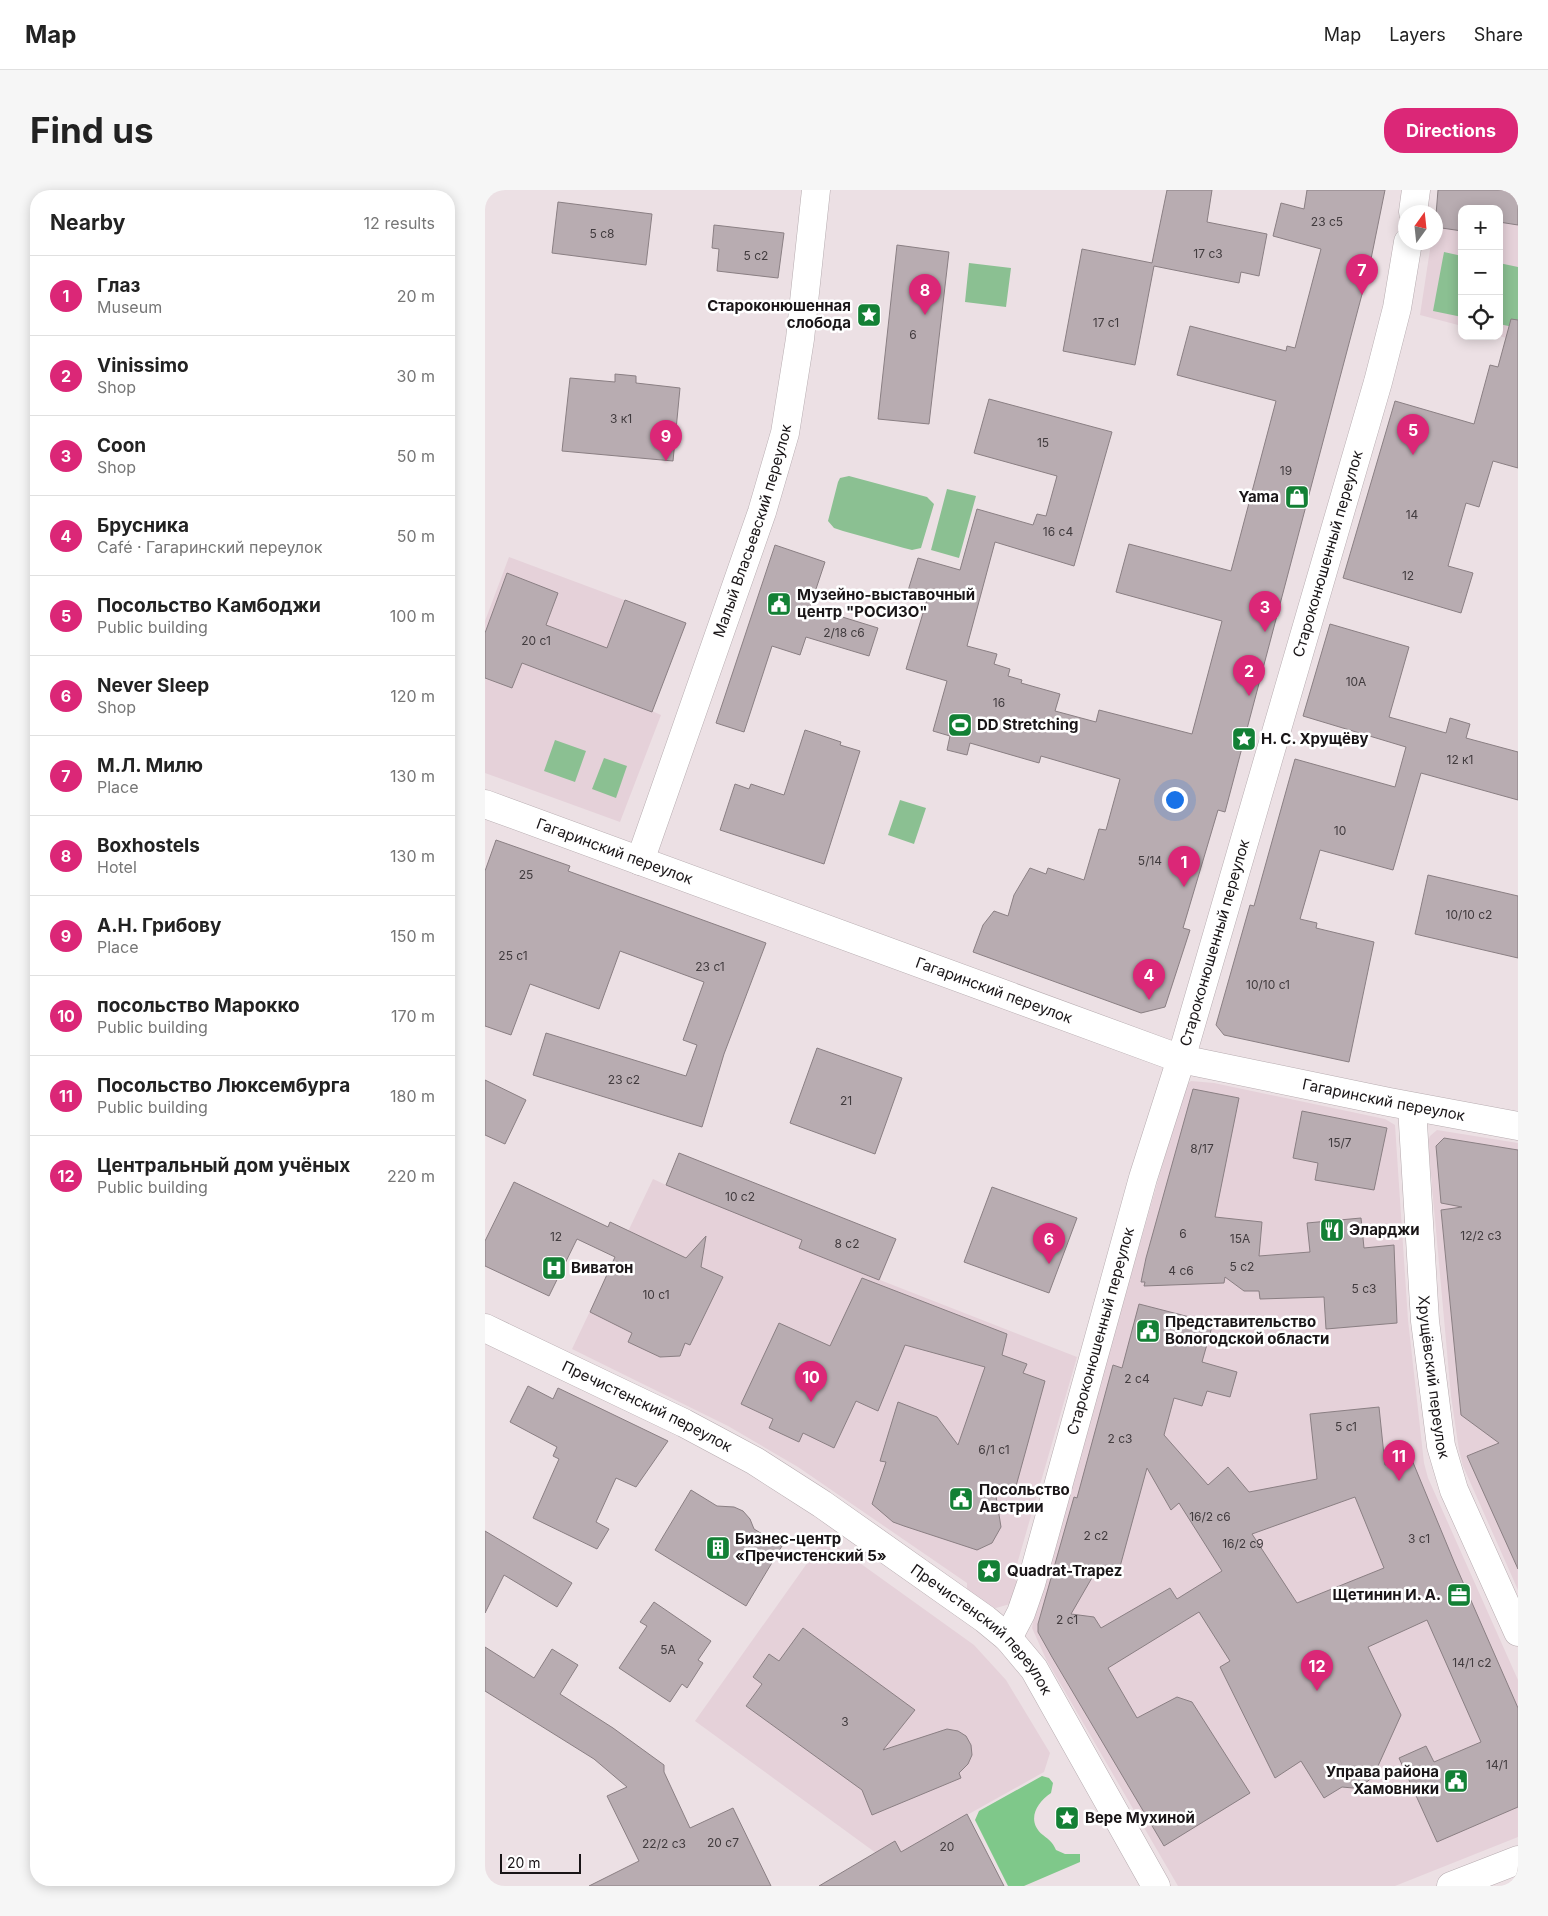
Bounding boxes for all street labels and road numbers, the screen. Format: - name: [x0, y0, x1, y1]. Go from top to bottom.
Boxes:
- street label: Малый Власьевский переулок: [709, 423, 795, 640]
- street label: Староконюшенный переулок: [1288, 448, 1367, 659]
- street label: Гагаринский переулок: [534, 814, 696, 888]
- street label: Староконюшенный переулок: [1175, 837, 1253, 1048]
- street label: Гагаринский переулок: [913, 953, 1075, 1027]
- street label: Гагаринский переулок: [1301, 1074, 1467, 1125]
- street label: Староконюшенный переулок: [1063, 1225, 1138, 1437]
- street label: Хрущёвский переулок: [1414, 1295, 1454, 1461]
- street label: Пречистенский переулок: [559, 1356, 736, 1456]
- street label: Пречистенский переулок: [907, 1560, 1057, 1698]

